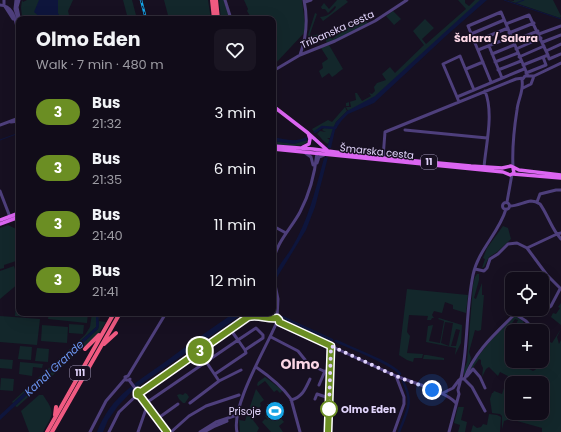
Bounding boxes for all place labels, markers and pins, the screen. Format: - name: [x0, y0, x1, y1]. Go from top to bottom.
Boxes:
- sports icon: Prisoje: [264, 400, 286, 422]
- marker: Olmo Eden: [320, 400, 338, 418]
- place label: Olmo Eden: [341, 402, 396, 417]
- place label: Prisoje: [229, 404, 261, 419]

